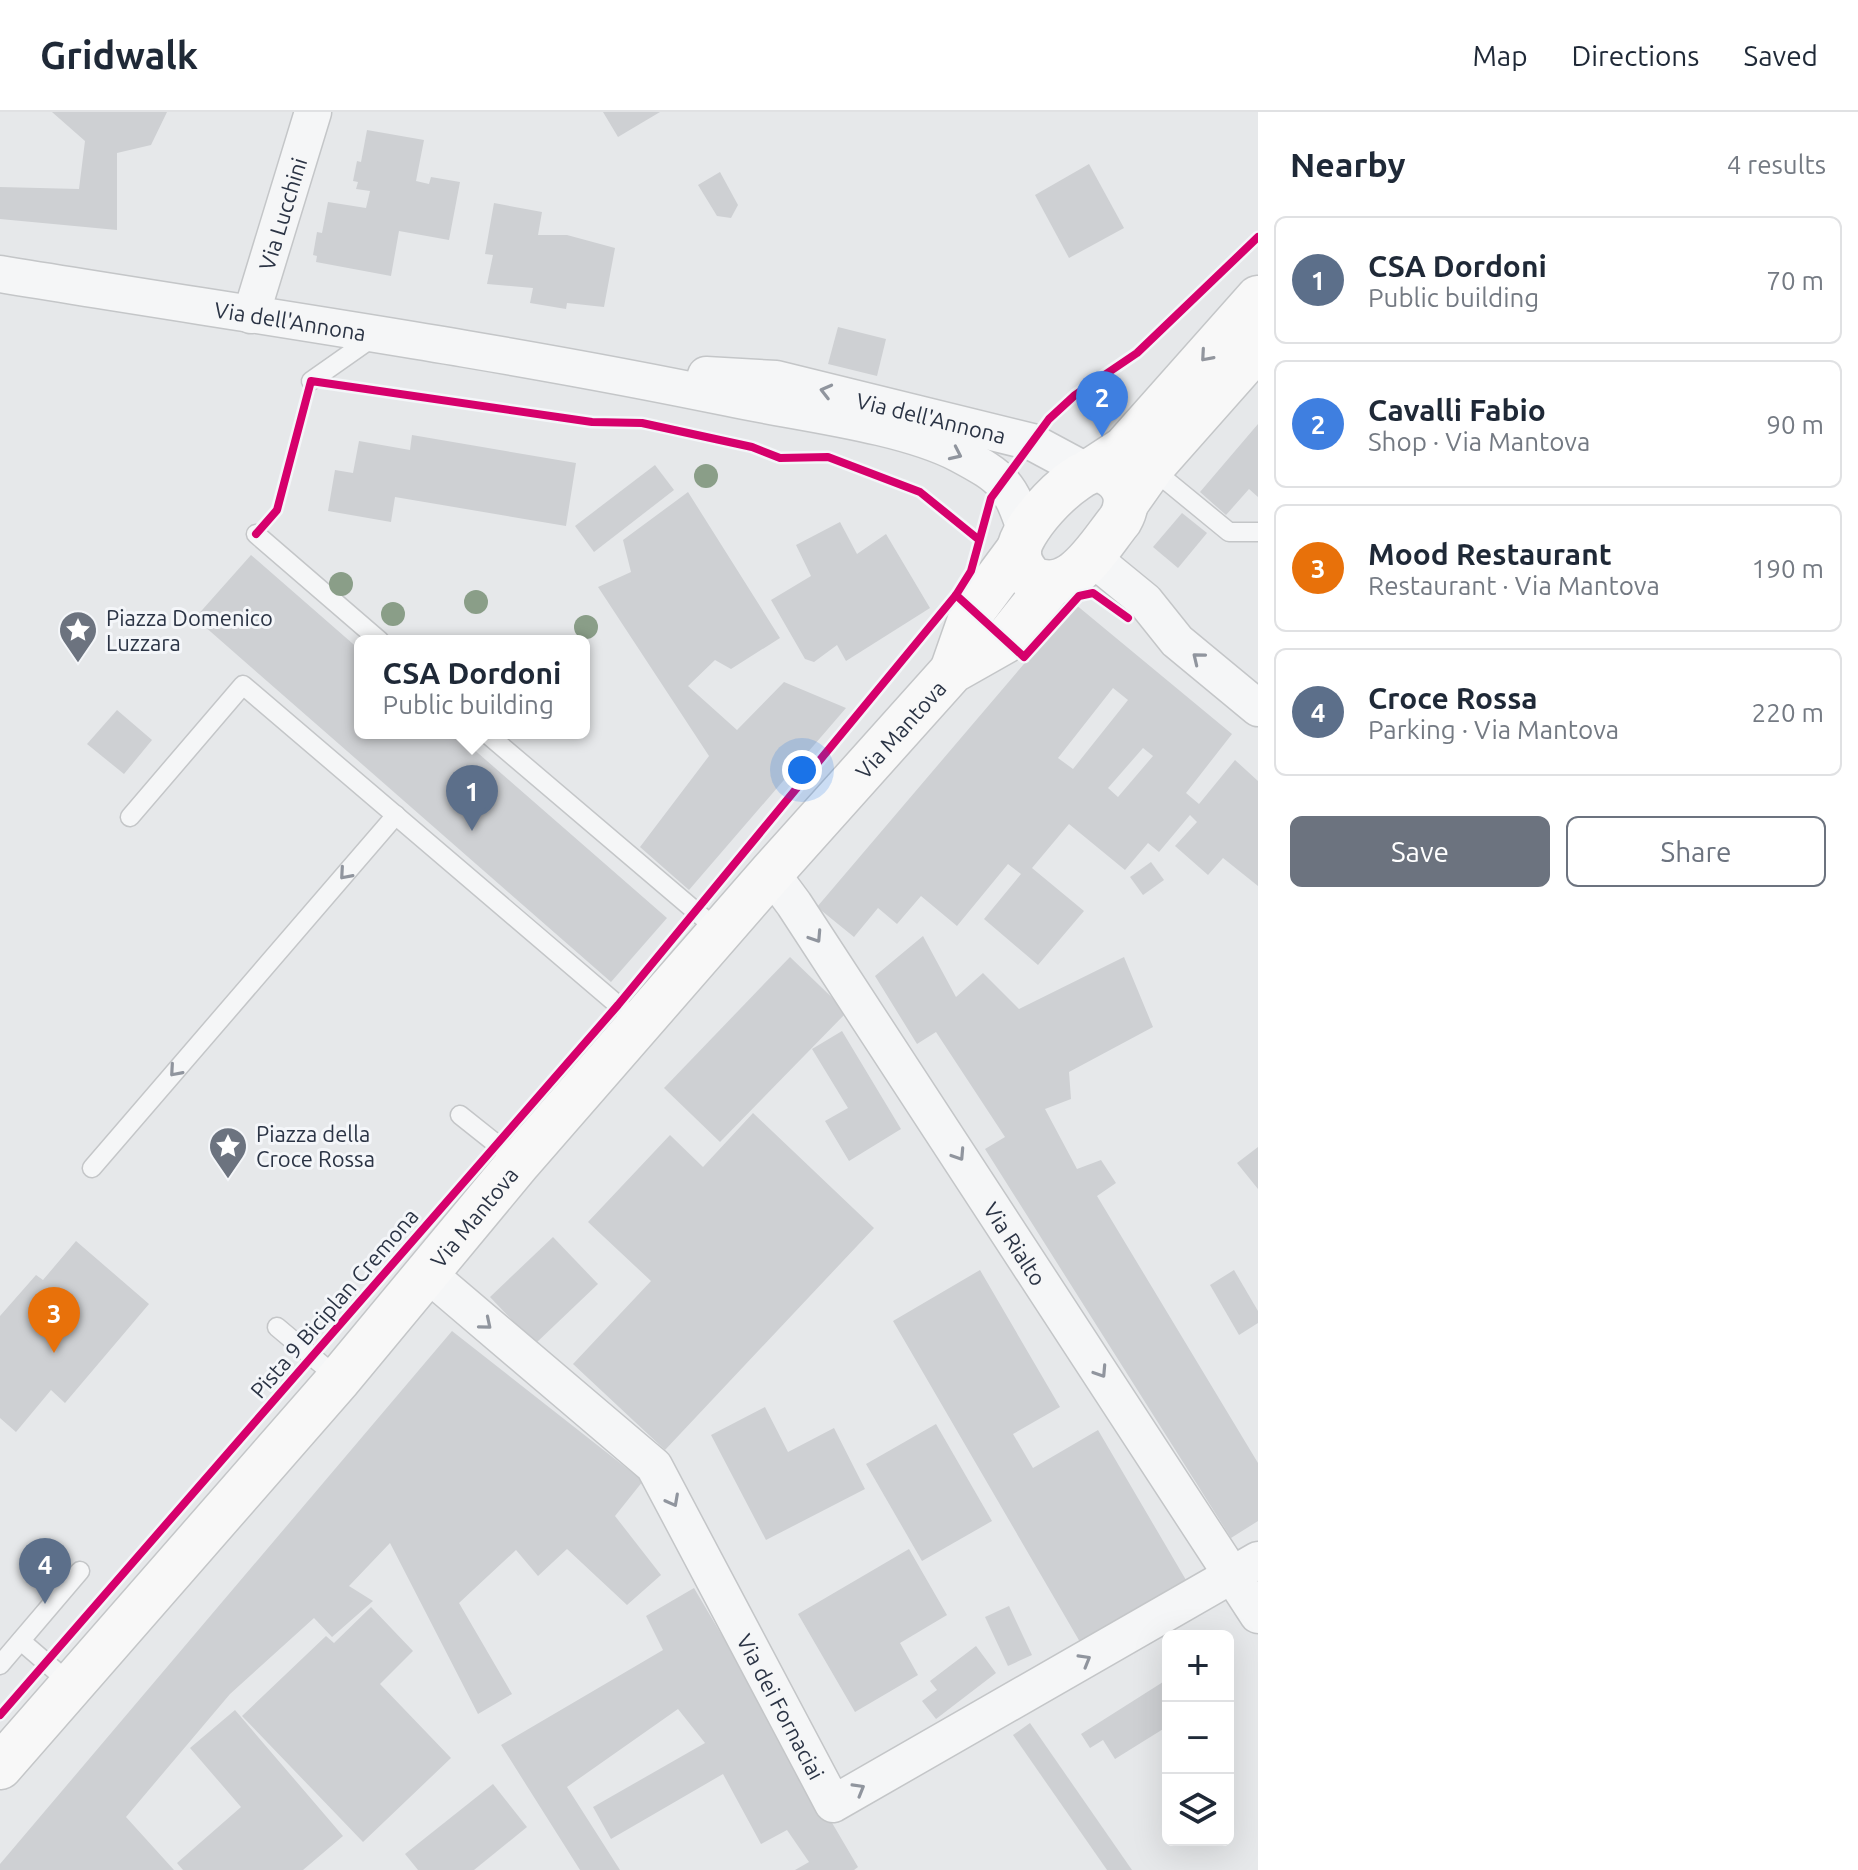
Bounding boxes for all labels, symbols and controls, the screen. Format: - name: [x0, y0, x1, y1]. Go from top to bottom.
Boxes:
- text: Gridwalk: [40, 34, 198, 76]
- text: Map: [1472, 40, 1528, 71]
- text: Directions: [1572, 40, 1699, 71]
- text: Saved: [1743, 40, 1818, 71]
- text: Nearby: [1290, 145, 1405, 183]
- text: 4 results: [1727, 150, 1826, 179]
- street label: Via Lucchini: [253, 154, 311, 273]
- text: CSA Dordoni: [1368, 249, 1547, 283]
- text: 1: [1311, 266, 1325, 295]
- text: 70 m: [1766, 266, 1824, 295]
- text: Public building: [1368, 283, 1539, 312]
- street label: Via dell'Annona: [213, 296, 368, 345]
- one-way arrow: [1202, 347, 1216, 362]
- pin: 2: [1076, 371, 1128, 437]
- one-way arrow: [819, 383, 833, 400]
- street label: Via dell'Annona: [854, 387, 1009, 448]
- text: Cavalli Fabio: [1368, 393, 1546, 427]
- text: 2: [1311, 410, 1325, 439]
- text: 90 m: [1766, 410, 1824, 439]
- text: Shop · Via Mantova: [1368, 427, 1590, 456]
- one-way arrow: [948, 444, 963, 460]
- text: Mood Restaurant: [1368, 537, 1612, 571]
- text: 3: [1311, 554, 1325, 583]
- text: 190 m: [1752, 554, 1824, 583]
- text: Restaurant · Via Mantova: [1368, 571, 1660, 600]
- place label: Piazza Domenico Luzzara: [106, 605, 273, 655]
- place icon: Piazza Domenico Luzzara: [57, 609, 99, 664]
- popup: [354, 635, 590, 739]
- one-way arrow: [1193, 653, 1207, 668]
- text: CSA Dordoni: [383, 656, 561, 690]
- street label: Via Mantova: [850, 675, 950, 783]
- text: Croce Rossa: [1368, 681, 1538, 715]
- text: Public building: [383, 690, 554, 719]
- text: 4: [1311, 698, 1325, 727]
- text: 220 m: [1752, 698, 1824, 727]
- text: Parking · Via Mantova: [1368, 715, 1619, 744]
- your location: [782, 750, 822, 790]
- pin: 1: [446, 765, 498, 831]
- button: Save: [1290, 816, 1550, 887]
- button: Share: [1566, 816, 1826, 887]
- one-way arrow: [340, 865, 355, 879]
- one-way arrow: [807, 928, 822, 943]
- one-way arrow: [170, 1062, 185, 1077]
- place label: Piazza della Croce Rossa: [256, 1121, 375, 1171]
- place icon: Piazza della Croce Rossa: [207, 1125, 249, 1180]
- one-way arrow: [949, 1146, 964, 1160]
- street label: Via Mantova: [425, 1162, 522, 1272]
- street label: Via Rialto: [979, 1197, 1052, 1290]
- street label: Pista 9 Biciplan Cremona: [245, 1203, 423, 1403]
- pin: 3: [28, 1287, 80, 1353]
- one-way arrow: [477, 1314, 491, 1329]
- one-way arrow: [1091, 1363, 1106, 1378]
- one-way arrow: [663, 1493, 678, 1508]
- pin: 4: [19, 1538, 71, 1604]
- street label: Via dei Fornaciai: [733, 1630, 830, 1783]
- map controls: [1162, 1630, 1234, 1846]
- button: +: [1162, 1630, 1234, 1702]
- one-way arrow: [1076, 1654, 1091, 1670]
- button: −: [1162, 1702, 1234, 1774]
- button: layers: [1162, 1774, 1234, 1846]
- one-way arrow: [850, 1783, 865, 1799]

